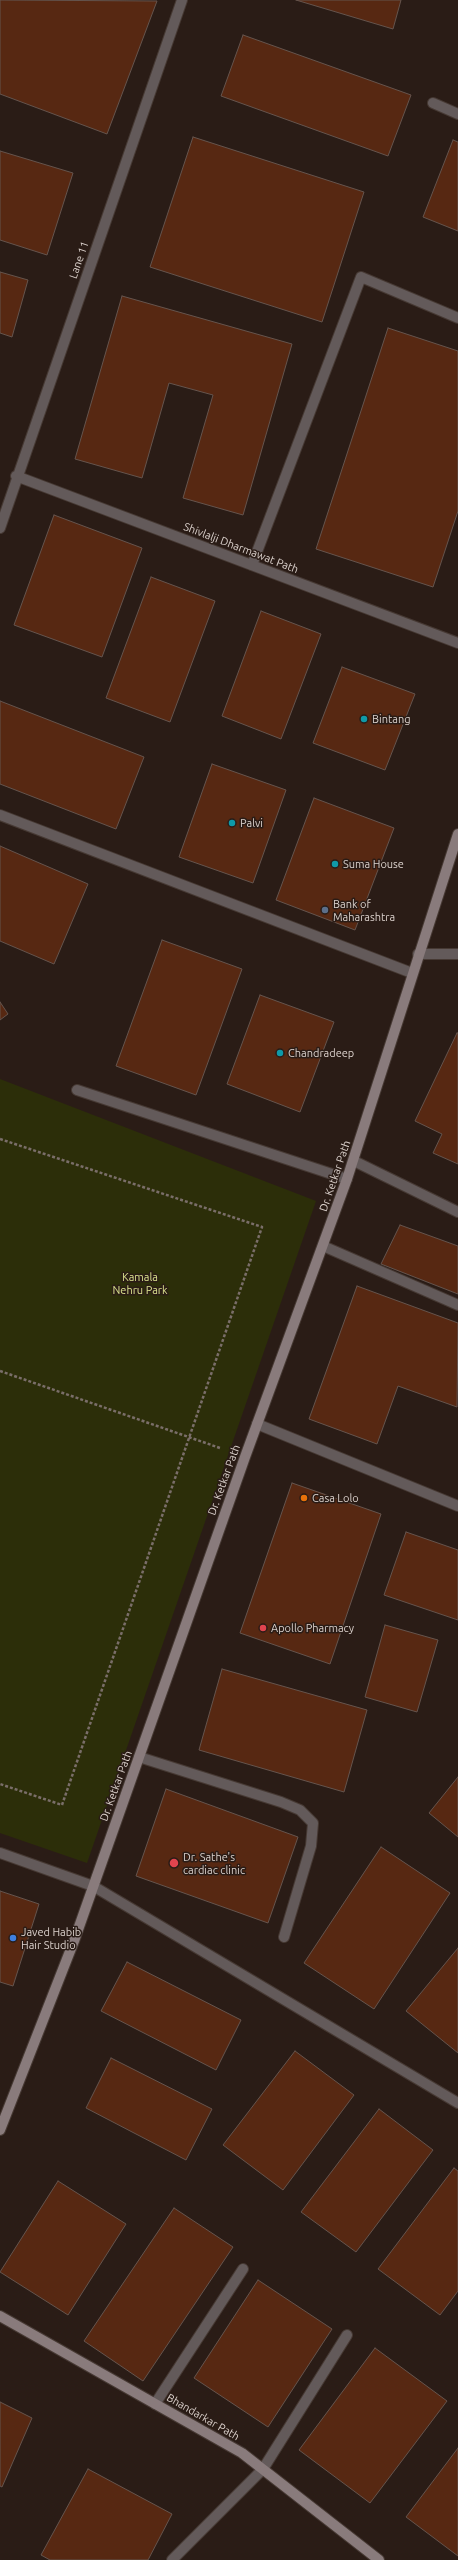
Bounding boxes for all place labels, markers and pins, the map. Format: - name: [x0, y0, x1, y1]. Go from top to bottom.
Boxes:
- place label: Bintang: [372, 712, 410, 726]
- marker: Bintang: [359, 714, 369, 724]
- place label: Palvi: [240, 816, 263, 830]
- marker: Palvi: [227, 818, 237, 828]
- place label: Suma House: [343, 857, 404, 871]
- marker: Suma House: [330, 859, 340, 869]
- place label: Bank of Maharashtra: [333, 897, 395, 923]
- marker: Bank of Maharashtra: [320, 905, 330, 915]
- place label: Chandradeep: [288, 1046, 354, 1060]
- marker: Chandradeep: [275, 1048, 285, 1058]
- place label: Casa Lolo: [312, 1491, 359, 1505]
- marker: Casa Lolo: [299, 1493, 309, 1503]
- place label: Apollo Pharmacy: [271, 1621, 354, 1635]
- marker: Apollo Pharmacy: [258, 1623, 268, 1633]
- place label: Dr. Sathe's cardiac clinic: [183, 1850, 245, 1876]
- marker: Dr. Sathe's cardiac clinic: [168, 1857, 180, 1869]
- place label: Javed Habib Hair Studio: [21, 1925, 81, 1951]
- marker: Javed Habib Hair Studio: [8, 1933, 18, 1943]

